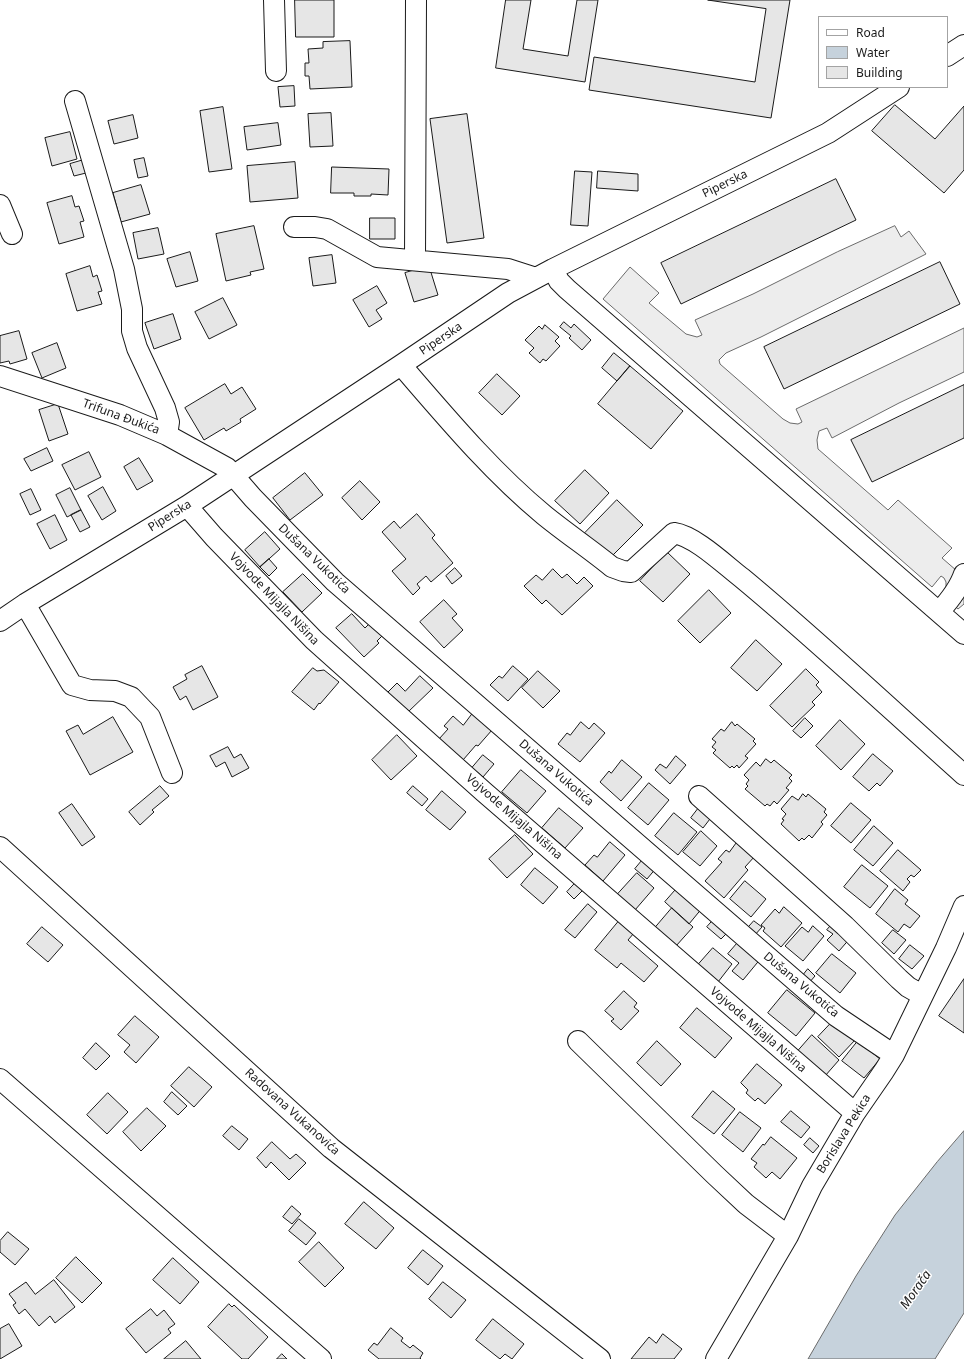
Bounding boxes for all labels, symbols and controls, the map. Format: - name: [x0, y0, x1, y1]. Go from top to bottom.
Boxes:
- legend: [818, 16, 948, 88]
- text: Road: [856, 24, 885, 41]
- text: Water: [856, 44, 890, 61]
- text: Building: [856, 64, 903, 81]
- street label: Piperska: [700, 167, 750, 201]
- street label: Piperska: [417, 320, 465, 358]
- street label: Trifuna Đukića: [80, 396, 162, 438]
- street label: Piperska: [146, 497, 194, 535]
- street label: Dušana Vukotića: [275, 521, 353, 597]
- street label: Vojvode Mijajla Nišina: [226, 550, 322, 648]
- street label: Dušana Vukotića: [516, 737, 596, 809]
- street label: Vojvode Mijajla Nišina: [463, 771, 565, 863]
- street label: Dušana Vukotića: [760, 949, 842, 1021]
- street label: Vojvode Mijajla Nišina: [707, 984, 809, 1076]
- street label: Radovana Vukanovića: [242, 1066, 342, 1158]
- street label: Borislava Pekica: [814, 1092, 874, 1176]
- water label: Morača: [897, 1268, 935, 1312]

